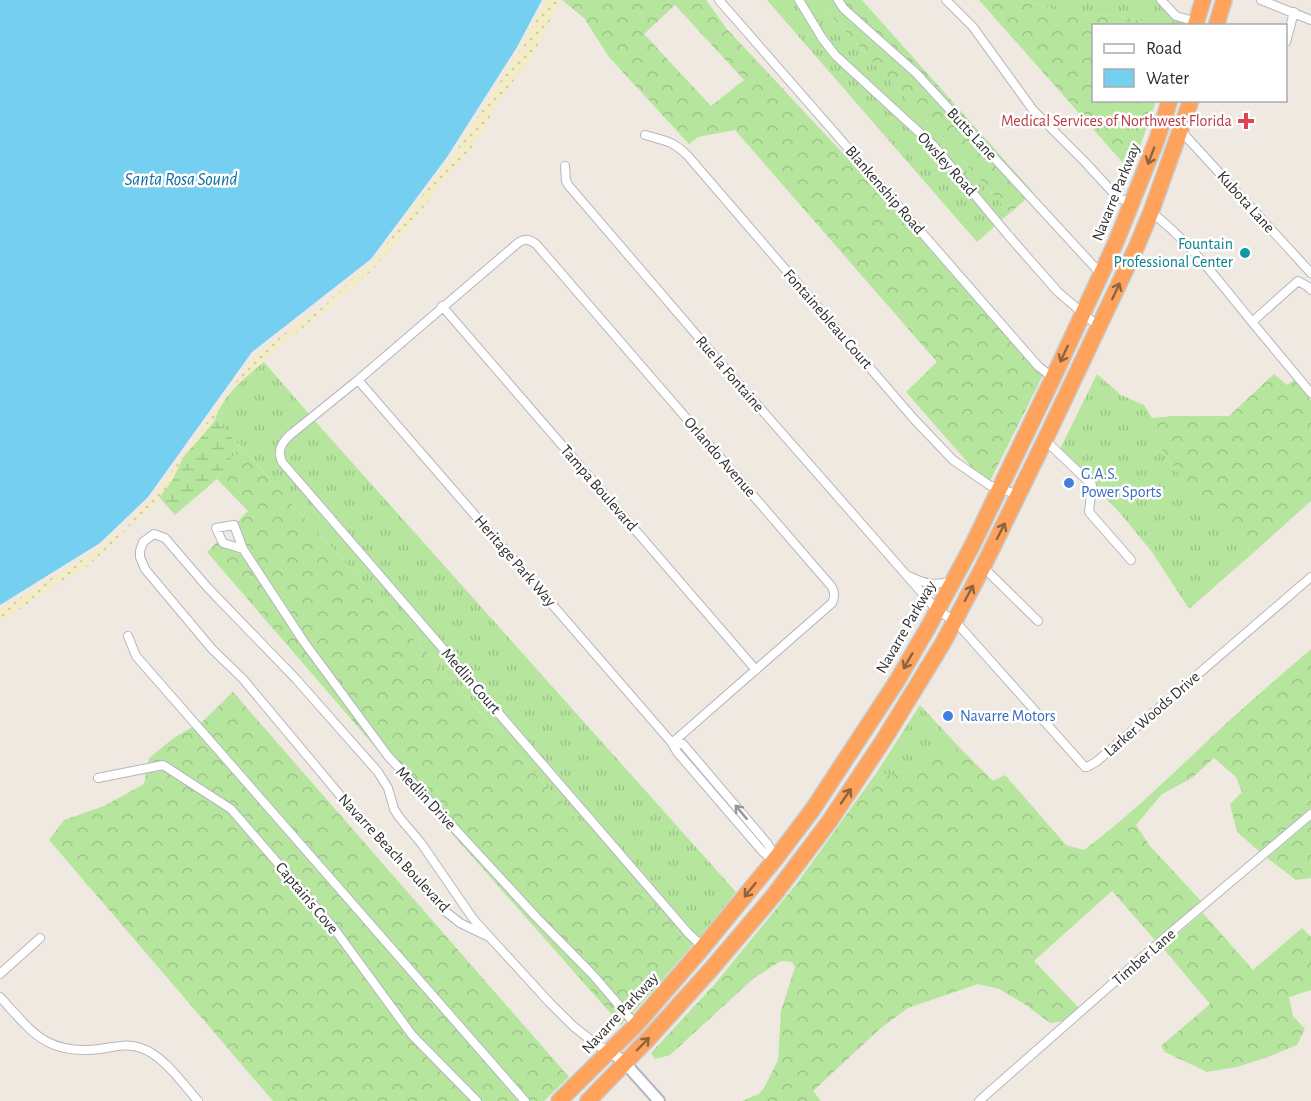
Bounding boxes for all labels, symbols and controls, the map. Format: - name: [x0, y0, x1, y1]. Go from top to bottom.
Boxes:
- legend: [1092, 24, 1287, 102]
- text: Road: [1146, 40, 1182, 58]
- text: Water: [1146, 70, 1189, 88]
- street label: Butts Lane: [944, 105, 1000, 163]
- marker: Medical Services of Northwest Florida: [1237, 112, 1255, 130]
- place label: Medical Services of Northwest Florida: [1001, 113, 1232, 129]
- street label: Owsley Road: [914, 129, 980, 200]
- street label: Navarre Parkway: [1089, 141, 1144, 244]
- street label: Blankenship Road: [842, 143, 928, 237]
- one-way arrow: [1145, 146, 1156, 165]
- street label: Kubota Lane: [1214, 168, 1278, 236]
- water label: Santa Rosa Sound: [125, 171, 237, 189]
- place label: Fountain Professional Center: [1114, 236, 1234, 270]
- marker: Fountain Professional Center: [1238, 246, 1252, 260]
- street label: Fontainebleau Court: [781, 266, 875, 372]
- one-way arrow: [1111, 282, 1123, 300]
- street label: Rue la Fontaine: [693, 333, 767, 415]
- one-way arrow: [1058, 344, 1070, 362]
- street label: Orlando Avenue: [681, 414, 759, 500]
- street label: Tampa Boulevard: [558, 442, 640, 534]
- place label: G.A.S. Power Sports: [1081, 466, 1162, 500]
- marker: G.A.S. Power Sports: [1062, 476, 1076, 490]
- street label: Heritage Park Way: [470, 512, 559, 610]
- one-way arrow: [996, 522, 1007, 540]
- street label: Navarre Parkway: [873, 578, 940, 677]
- one-way arrow: [964, 585, 975, 603]
- street label: Medlin Court: [438, 645, 504, 717]
- one-way arrow: [902, 652, 914, 669]
- street label: Larker Woods Drive: [1101, 668, 1203, 760]
- place label: Navarre Motors: [960, 708, 1056, 724]
- marker: Navarre Motors: [941, 709, 955, 723]
- street label: Medlin Drive: [393, 763, 459, 833]
- one-way arrow: [840, 788, 852, 805]
- street label: Navarre Beach Boulevard: [335, 791, 453, 915]
- one-way arrow: [734, 805, 748, 820]
- street label: Captain's Cove: [273, 859, 341, 937]
- one-way arrow: [744, 882, 757, 898]
- street label: Timber Lane: [1110, 926, 1178, 988]
- street label: Navarre Parkway: [579, 969, 662, 1057]
- one-way arrow: [636, 1037, 651, 1052]

